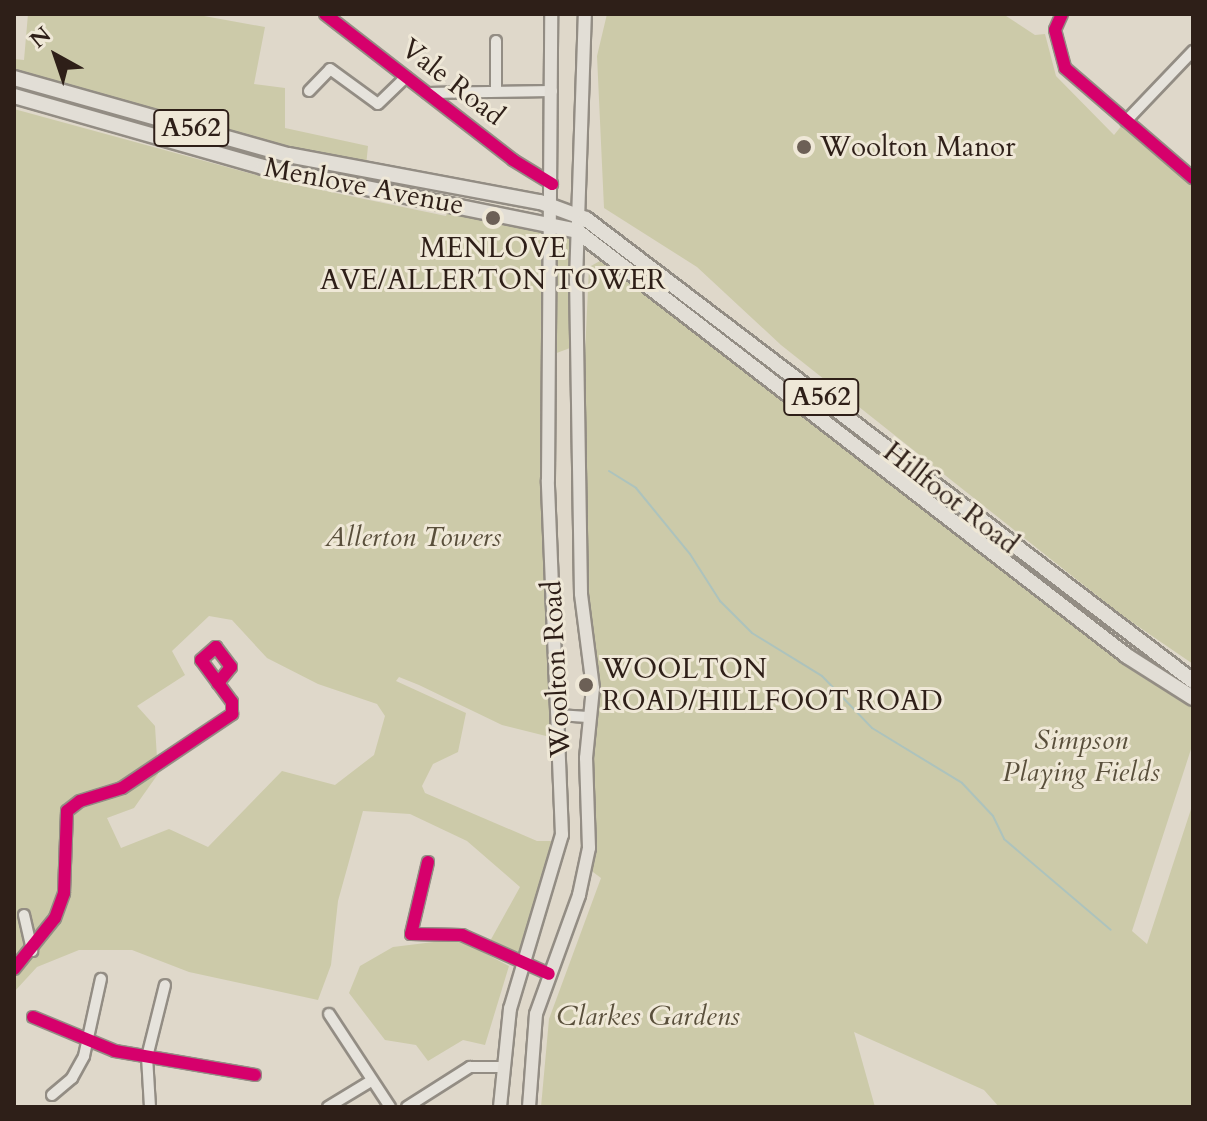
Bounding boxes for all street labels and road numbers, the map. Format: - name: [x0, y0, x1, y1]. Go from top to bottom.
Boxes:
- street label: Vale Road: [395, 31, 511, 133]
- road number: A562: [153, 106, 229, 150]
- street label: Menlove Avenue: [261, 150, 467, 222]
- road number: A562: [783, 375, 859, 419]
- street label: Hillfoot Road: [877, 435, 1025, 561]
- street label: Woolton Road: [535, 580, 577, 758]

